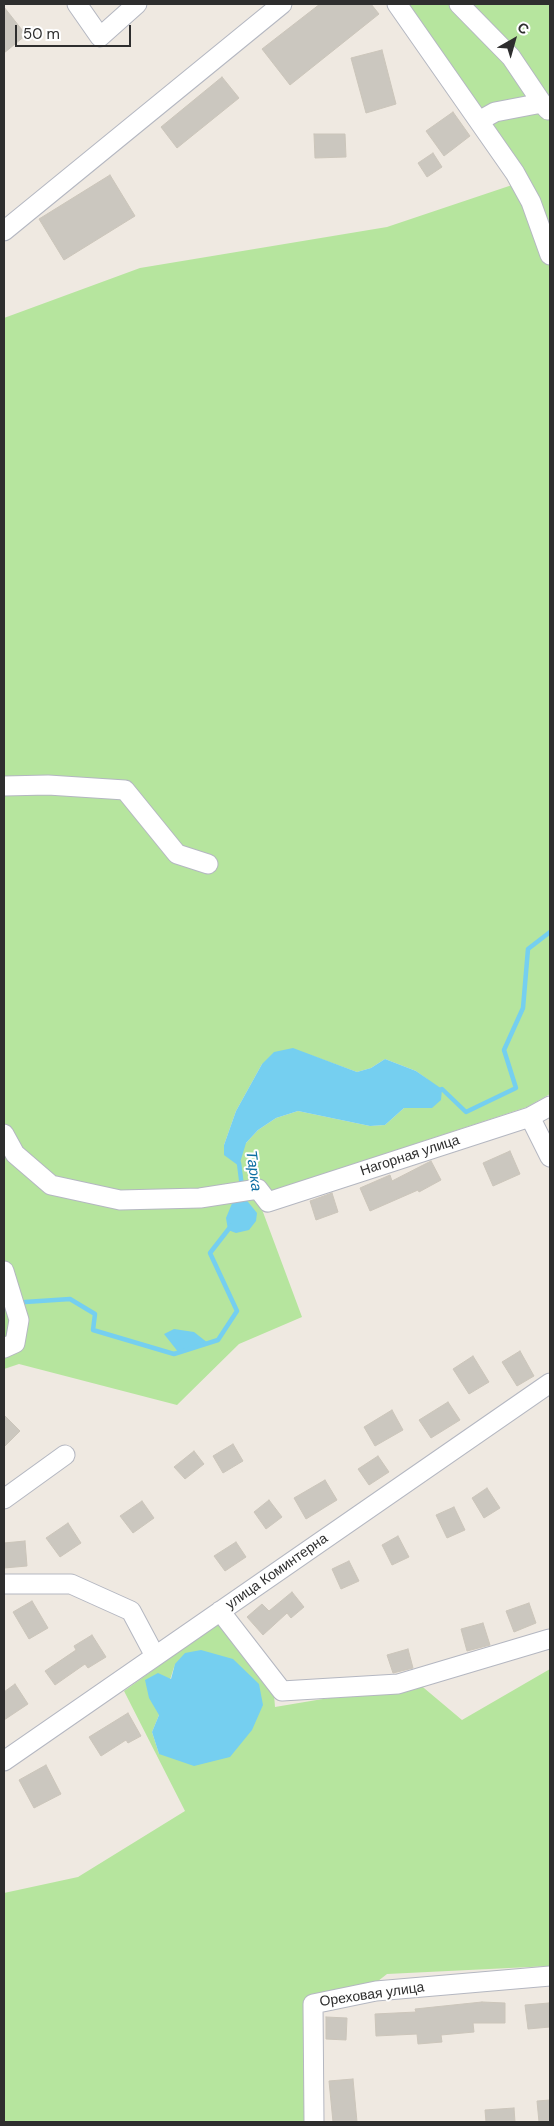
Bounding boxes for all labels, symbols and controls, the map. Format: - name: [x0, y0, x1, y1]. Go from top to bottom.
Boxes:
- scale bar: [18, 15, 134, 47]
- north arrow: [489, 15, 539, 65]
- text: С: [514, 18, 533, 38]
- text: 50 m: [23, 24, 60, 44]
- street label: Нагорная улица: [358, 1132, 462, 1180]
- water label: Тарка: [241, 1149, 265, 1193]
- street label: улица Коминтерна: [223, 1531, 331, 1613]
- street label: Ореховая улица: [319, 1979, 425, 2011]

